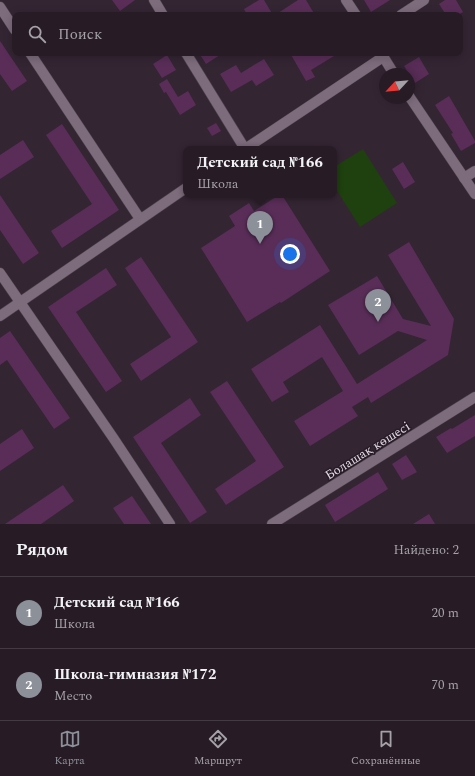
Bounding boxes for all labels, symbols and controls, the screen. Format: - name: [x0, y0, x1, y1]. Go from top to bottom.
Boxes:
- search box: [12, 12, 463, 56]
- icon: search: [26, 23, 48, 45]
- text: Поиск: [58, 23, 102, 46]
- north arrow: [379, 68, 415, 104]
- popup: [183, 146, 337, 198]
- text: Детский сад №166: [197, 151, 323, 174]
- text: Школа: [197, 174, 238, 194]
- pin: 1: [247, 211, 273, 244]
- your location: [280, 244, 300, 264]
- pin: 2: [365, 289, 391, 322]
- street label: Болашақ көшесі: [321, 417, 414, 485]
- text: Рядом: [16, 537, 68, 563]
- text: Найдено: 2: [393, 540, 459, 560]
- text: Детский сад №166: [54, 591, 180, 614]
- text: 1: [25, 603, 33, 623]
- text: 20 m: [432, 603, 459, 623]
- text: Школа: [54, 614, 95, 634]
- text: Школа-гимназия №172: [54, 663, 216, 686]
- text: 2: [25, 675, 33, 695]
- text: 70 m: [432, 675, 459, 695]
- text: Место: [54, 686, 92, 706]
- tab: Карта: [55, 728, 85, 769]
- tab: Маршрут: [194, 728, 242, 769]
- tab: Сохранённые: [351, 728, 420, 769]

